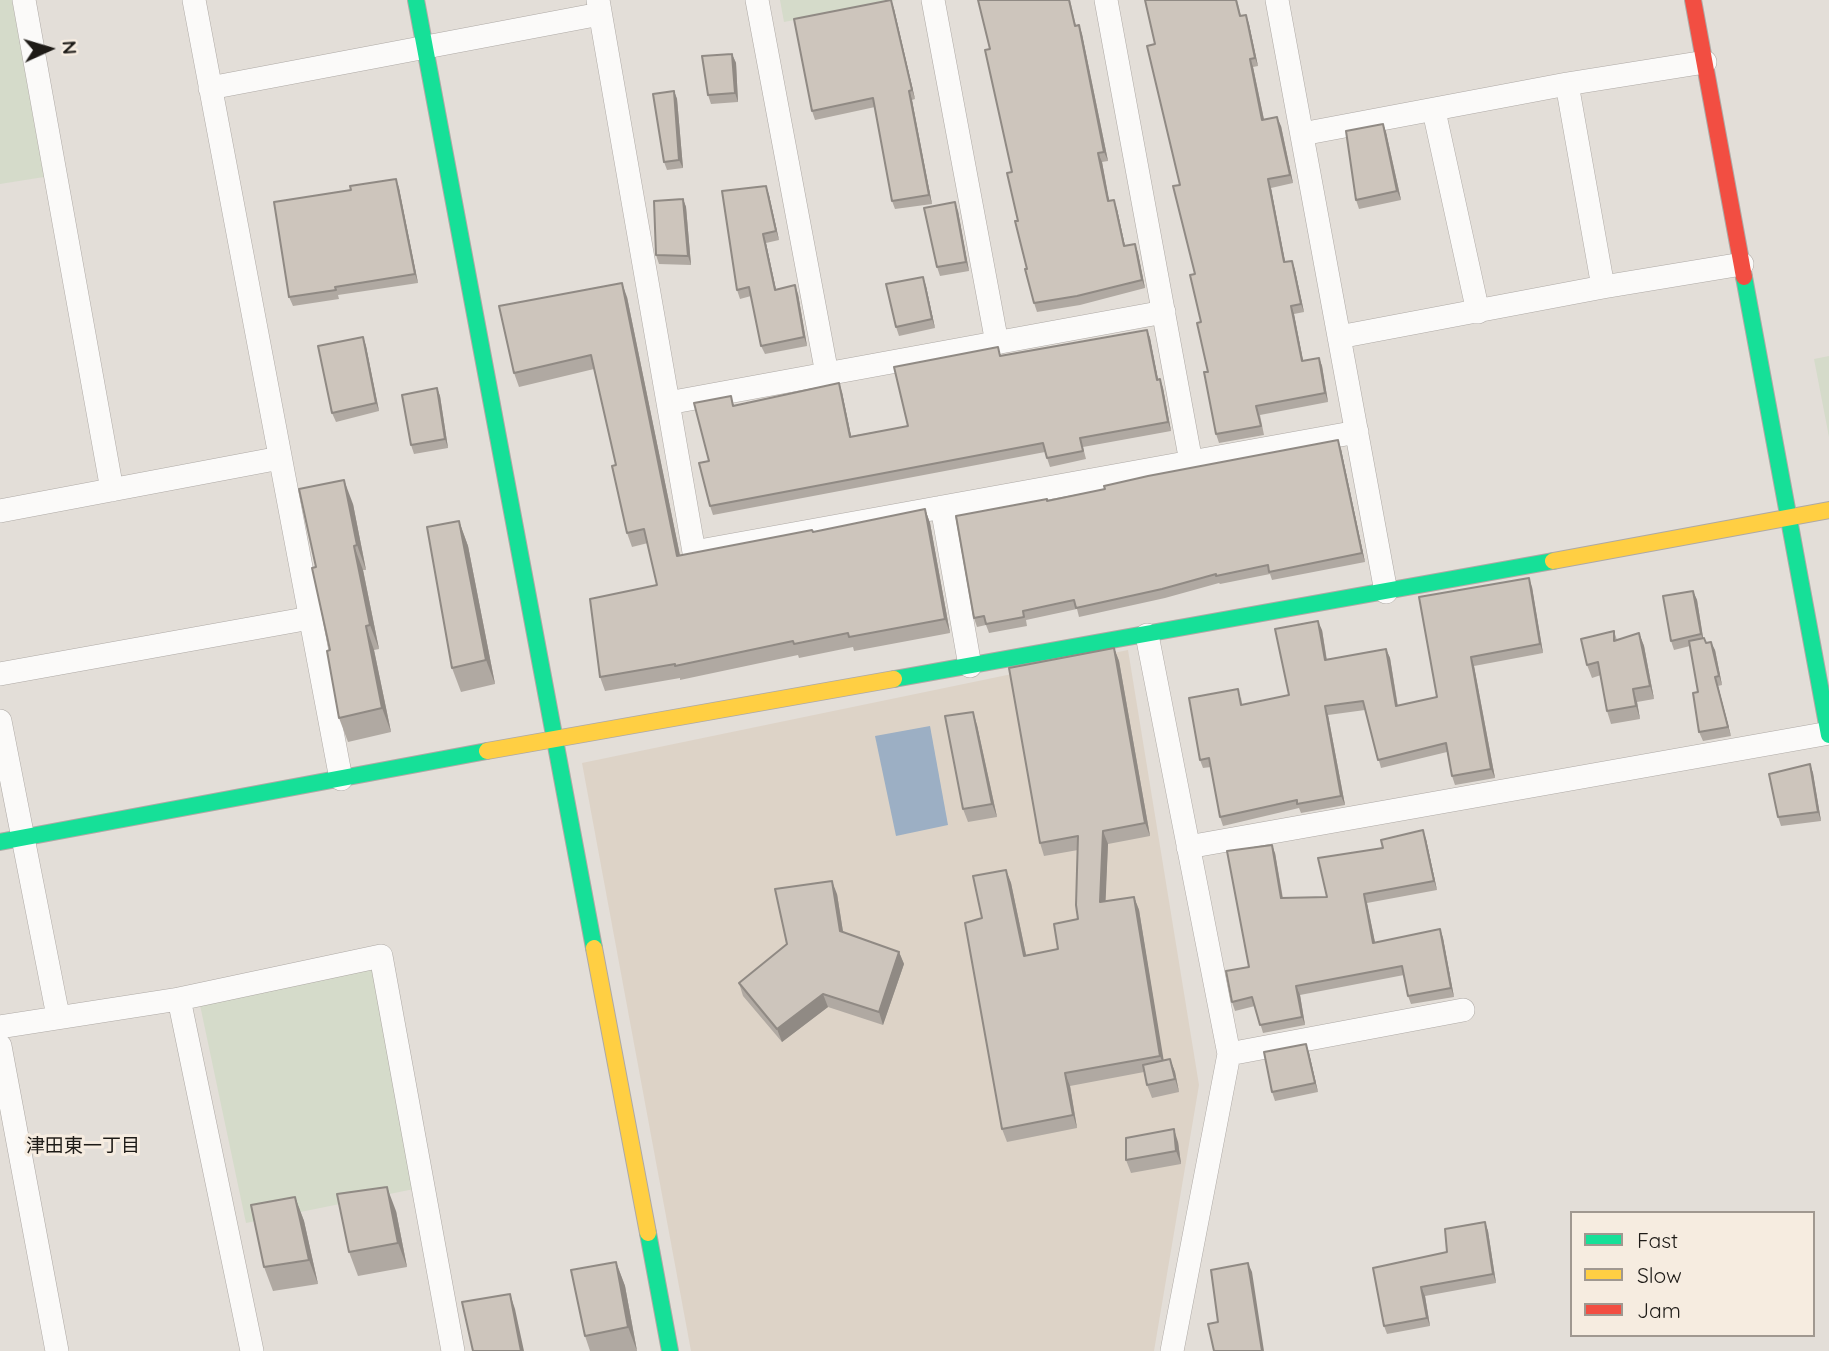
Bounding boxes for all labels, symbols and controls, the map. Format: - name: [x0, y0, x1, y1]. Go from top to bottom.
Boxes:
- north arrow: [14, 14, 84, 84]
- text: N: [57, 40, 82, 55]
- district label: 津田東一丁目: [26, 1135, 140, 1157]
- legend: [1570, 1211, 1815, 1337]
- text: Fast: [1637, 1227, 1678, 1253]
- text: Slow: [1637, 1262, 1682, 1288]
- text: Jam: [1637, 1297, 1681, 1323]

